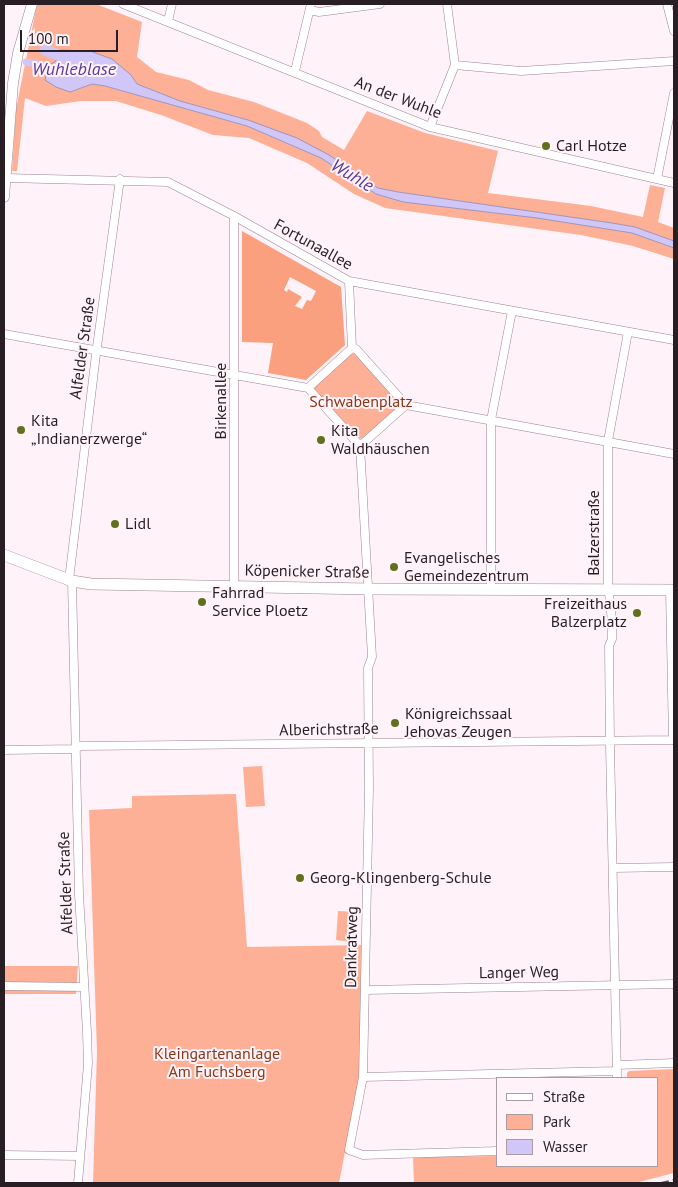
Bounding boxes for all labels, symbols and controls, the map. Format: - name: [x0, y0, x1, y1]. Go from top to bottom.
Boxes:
- scale bar: [22, 20, 120, 52]
- text: 100 m: [28, 29, 69, 48]
- water label: Wuhleblase: [32, 59, 116, 81]
- street label: An der Wuhle: [352, 73, 444, 123]
- place label: Carl Hotze: [556, 136, 627, 156]
- marker: Carl Hotze: [540, 140, 552, 152]
- water label: Wuhle: [327, 155, 377, 197]
- street label: Fortunaallee: [270, 216, 356, 274]
- street label: Alfelder Straße: [66, 296, 100, 400]
- street label: Birkenallee: [211, 363, 231, 439]
- park label: Schwabenplatz: [309, 392, 413, 412]
- place label: Kita „Indianerzwerge“: [31, 411, 147, 449]
- place label: Kita Waldhäuschen: [331, 421, 430, 459]
- marker: Kita „Indianerzwerge“: [15, 424, 27, 436]
- marker: Kita Waldhäuschen: [315, 434, 327, 446]
- street label: Balzerstraße: [584, 490, 604, 576]
- place label: Lidl: [125, 514, 151, 534]
- marker: Lidl: [109, 518, 121, 530]
- place label: Evangelisches Gemeindezentrum: [404, 548, 529, 586]
- street label: Köpenicker Straße: [244, 561, 370, 583]
- marker: Evangelisches Gemeindezentrum: [388, 561, 400, 573]
- place label: Fahrrad Service Ploetz: [212, 583, 308, 621]
- place label: Freizeithaus Balzerplatz: [544, 594, 627, 632]
- marker: Fahrrad Service Ploetz: [196, 596, 208, 608]
- marker: Freizeithaus Balzerplatz: [631, 607, 643, 619]
- place label: Königreichssaal Jehovas Zeugen: [405, 704, 512, 742]
- marker: Königreichssaal Jehovas Zeugen: [389, 717, 401, 729]
- street label: Alberichstraße: [279, 720, 379, 740]
- street label: Alfelder Straße: [55, 831, 77, 935]
- place label: Georg-Klingenberg-Schule: [310, 868, 492, 888]
- marker: Georg-Klingenberg-Schule: [294, 872, 306, 884]
- street label: Dankratweg: [342, 906, 362, 988]
- street label: Langer Weg: [479, 963, 559, 983]
- park label: Kleingartenanlage Am Fuchsberg: [154, 1044, 280, 1082]
- legend: [496, 1077, 658, 1167]
- text: Straße: [543, 1087, 585, 1106]
- text: Park: [543, 1112, 571, 1131]
- text: Wasser: [543, 1137, 588, 1156]

